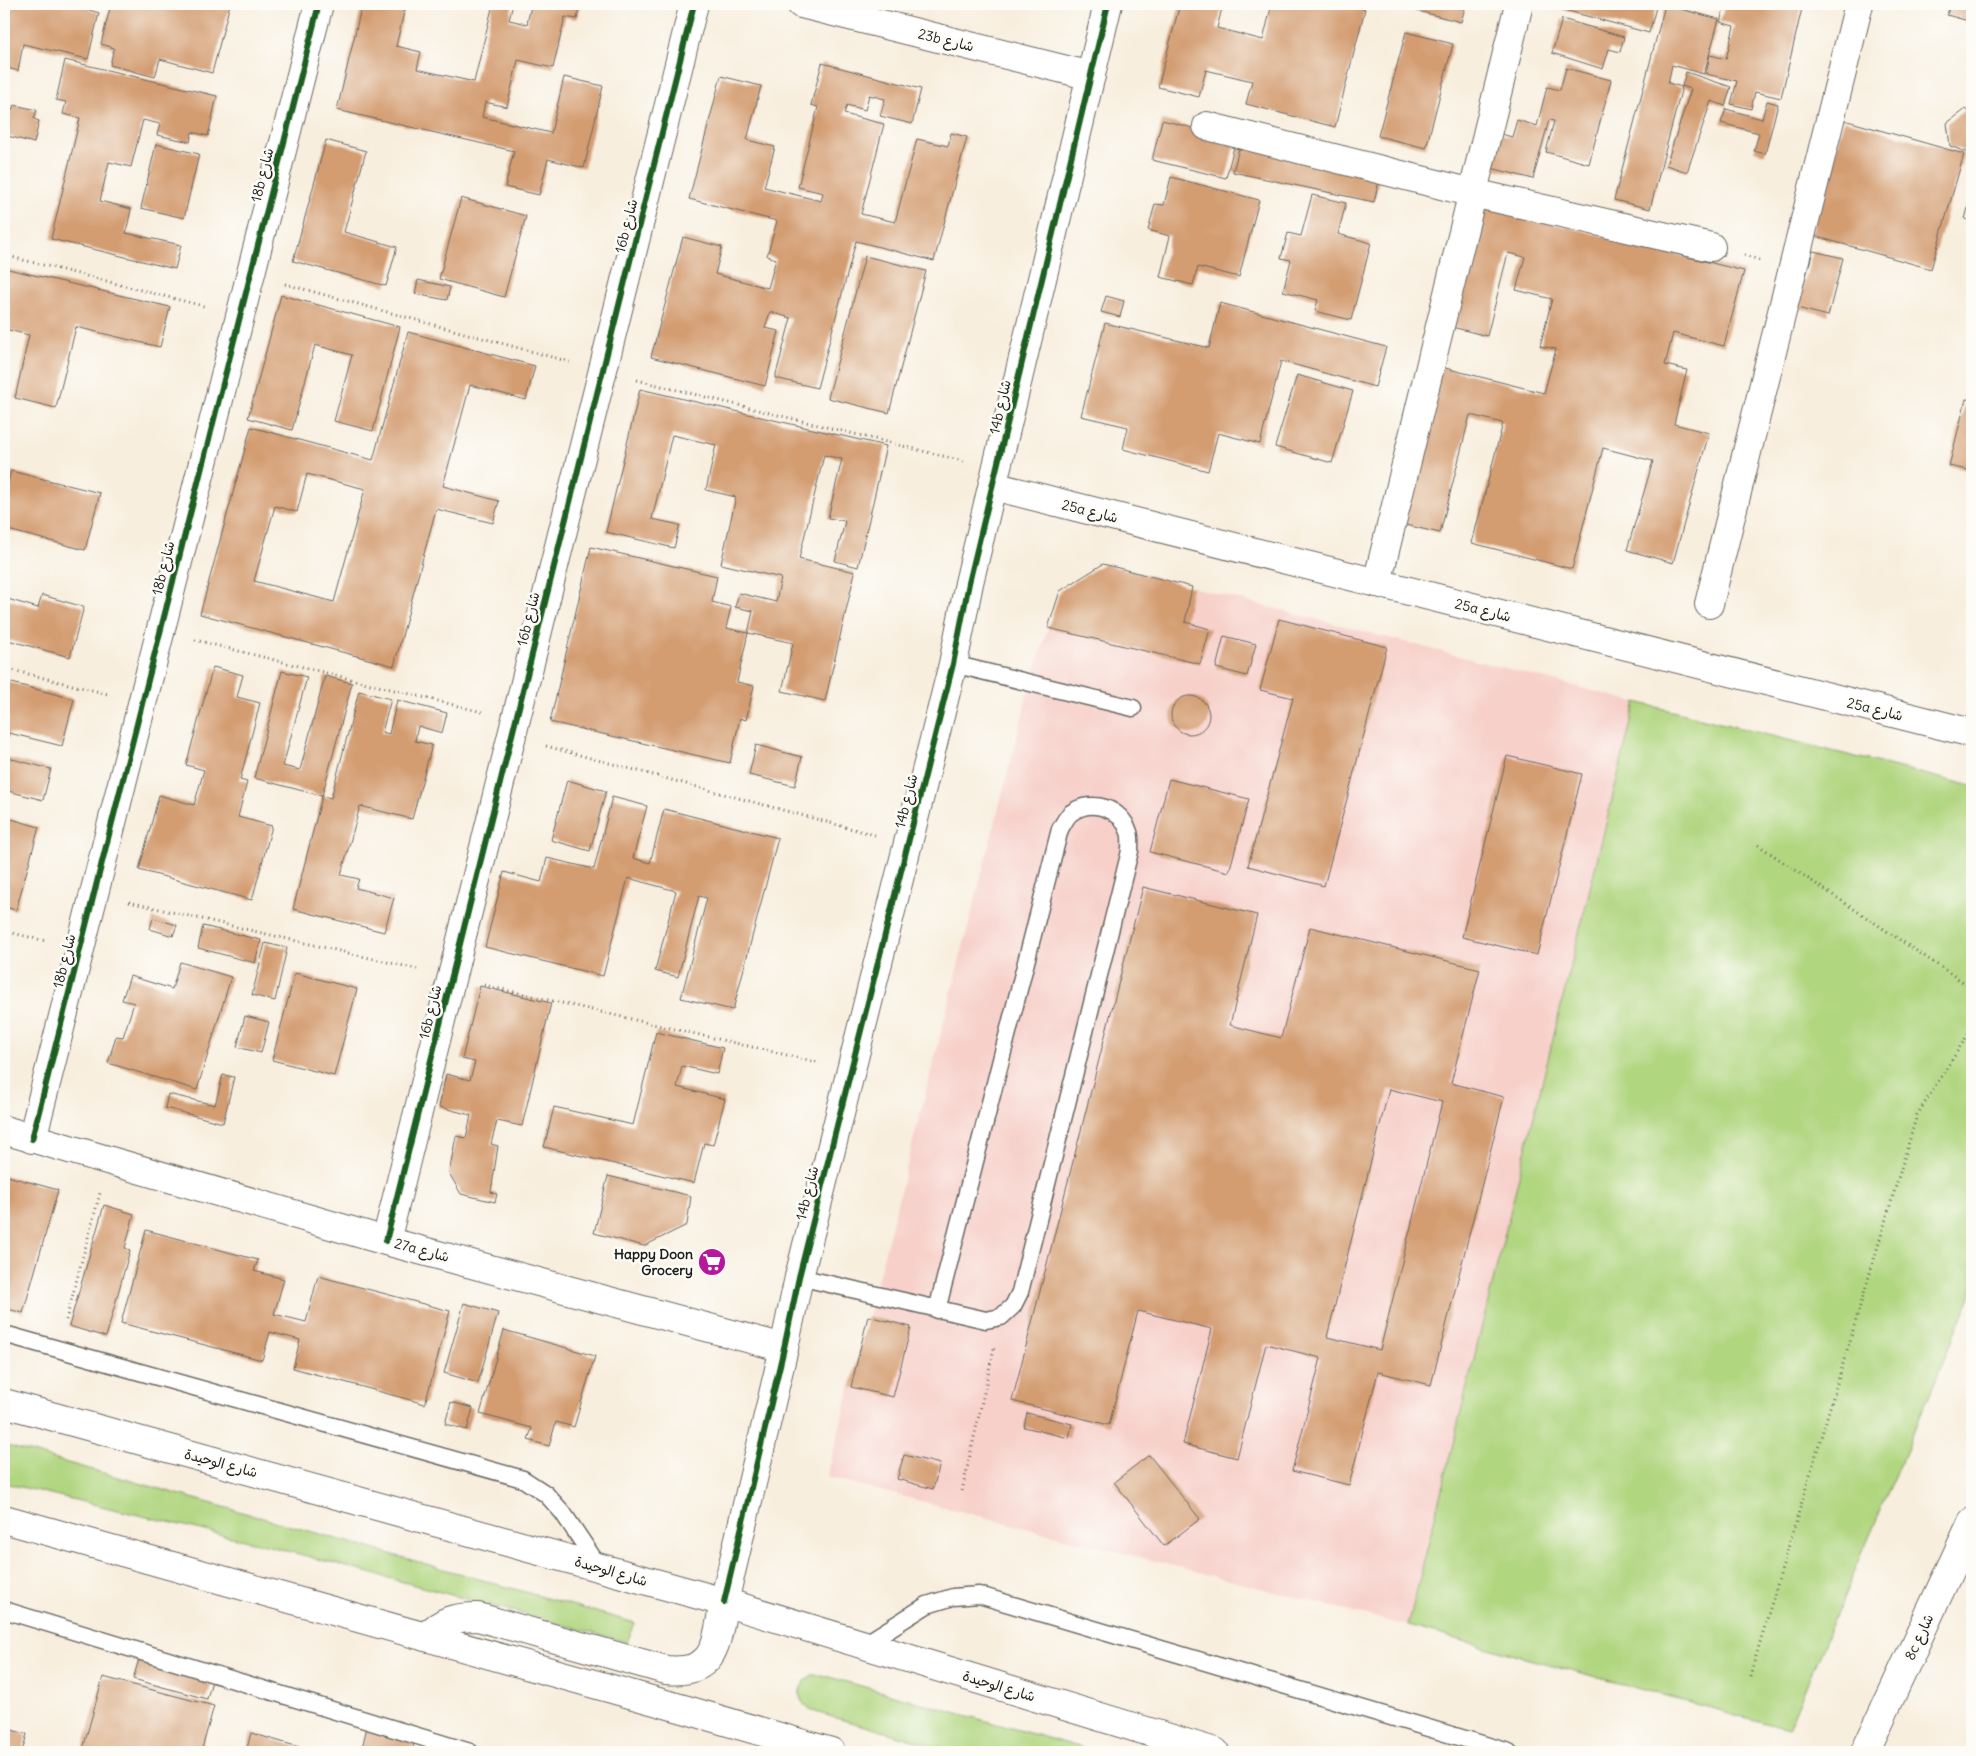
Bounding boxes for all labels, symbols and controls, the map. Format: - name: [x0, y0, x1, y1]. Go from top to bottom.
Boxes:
- street label: 23b شارع: [916, 24, 976, 57]
- street label: 18b شارع: [247, 146, 278, 204]
- street label: 16b شارع: [611, 197, 642, 255]
- street label: 14b شارع: [985, 378, 1016, 436]
- street label: 25a شارع: [1060, 495, 1120, 528]
- street label: 18b شارع: [148, 539, 179, 597]
- street label: 16b شارع: [513, 590, 544, 648]
- street label: 25a شارع: [1453, 594, 1513, 627]
- street label: 25a شارع: [1845, 693, 1905, 726]
- street label: 14b شارع: [891, 772, 922, 830]
- street label: 18b شارع: [49, 932, 80, 990]
- street label: 16b شارع: [415, 983, 446, 1041]
- street label: 14b شارع: [792, 1164, 823, 1222]
- street label: 27a شارع: [392, 1234, 451, 1267]
- place label: Happy Doon Grocery: [614, 1245, 693, 1279]
- supermarket icon: Happy Doon Grocery: [697, 1247, 727, 1277]
- street label: شارع الوحيدة: [182, 1445, 259, 1482]
- street label: شارع الوحيدة: [572, 1552, 649, 1591]
- street label: 8c شارع: [1901, 1611, 1938, 1663]
- street label: شارع الوحيدة: [960, 1666, 1037, 1707]

